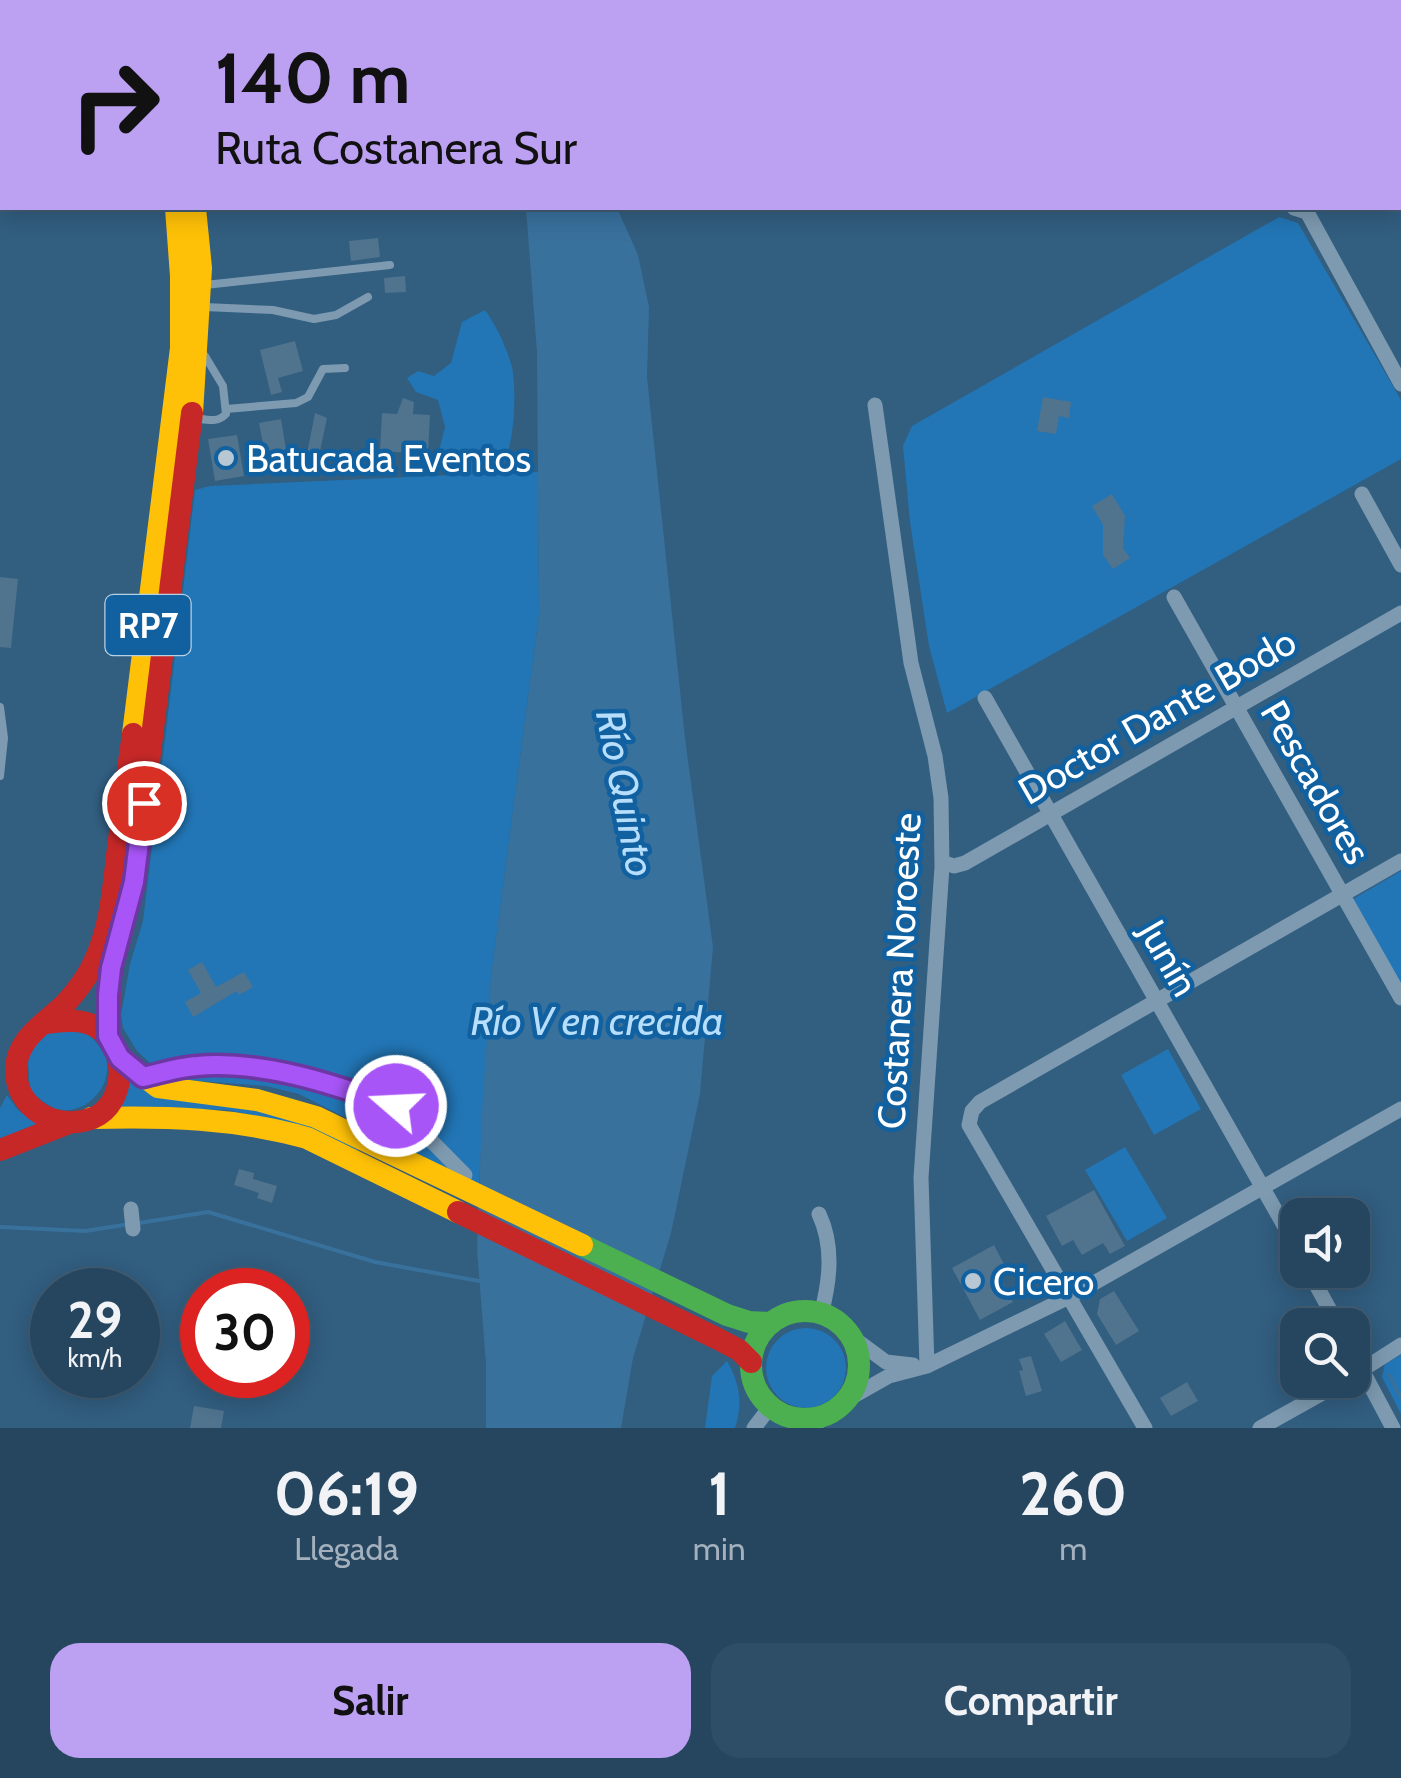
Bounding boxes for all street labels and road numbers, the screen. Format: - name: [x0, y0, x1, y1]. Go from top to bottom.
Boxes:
- road number: RP7: [106, 595, 190, 655]
- street label: Doctor Dante Bodo: [1010, 618, 1304, 814]
- street label: Pescadores: [1250, 692, 1382, 872]
- street label: Costanera Noroeste: [867, 812, 931, 1130]
- street label: Junín: [1128, 911, 1209, 1004]

